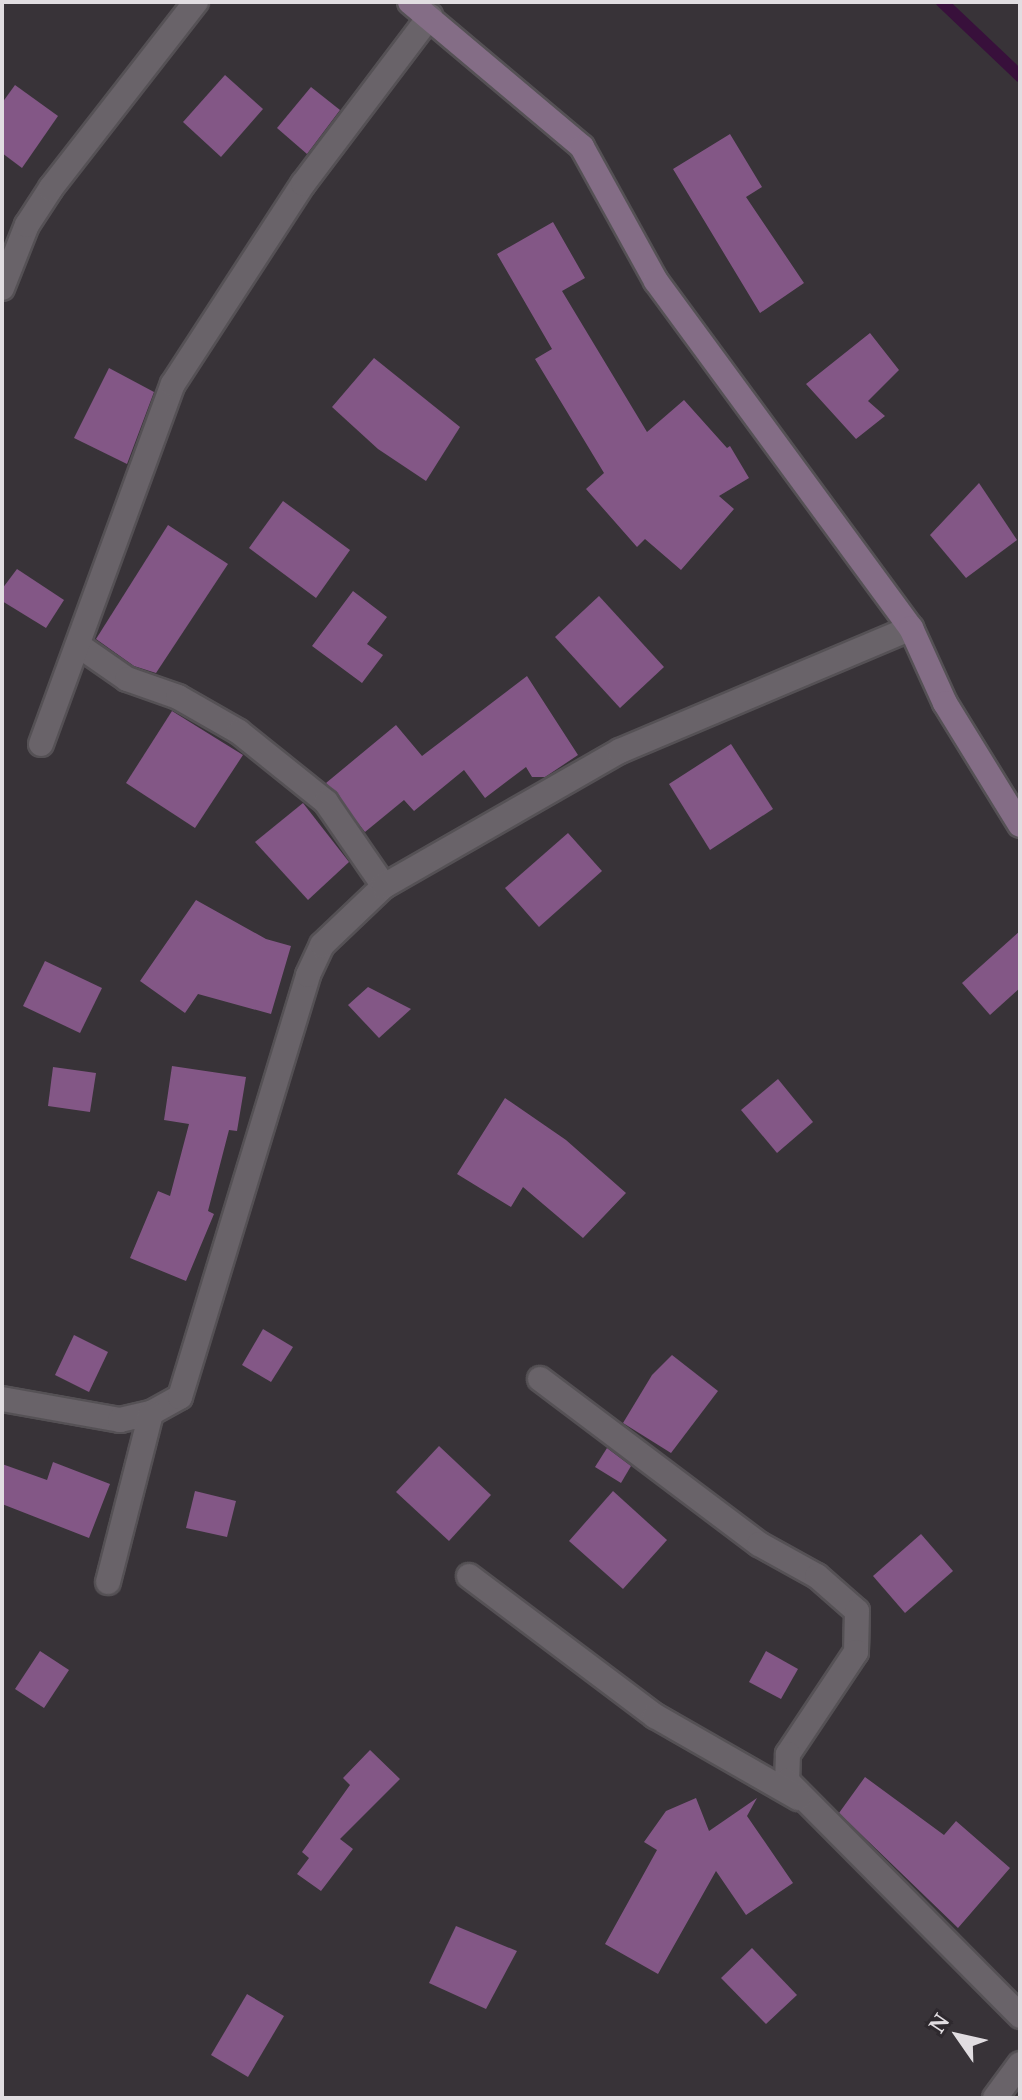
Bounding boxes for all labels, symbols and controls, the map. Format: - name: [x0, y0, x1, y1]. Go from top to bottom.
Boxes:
- north arrow: [918, 1996, 998, 2076]
- text: N: [921, 2007, 955, 2038]

